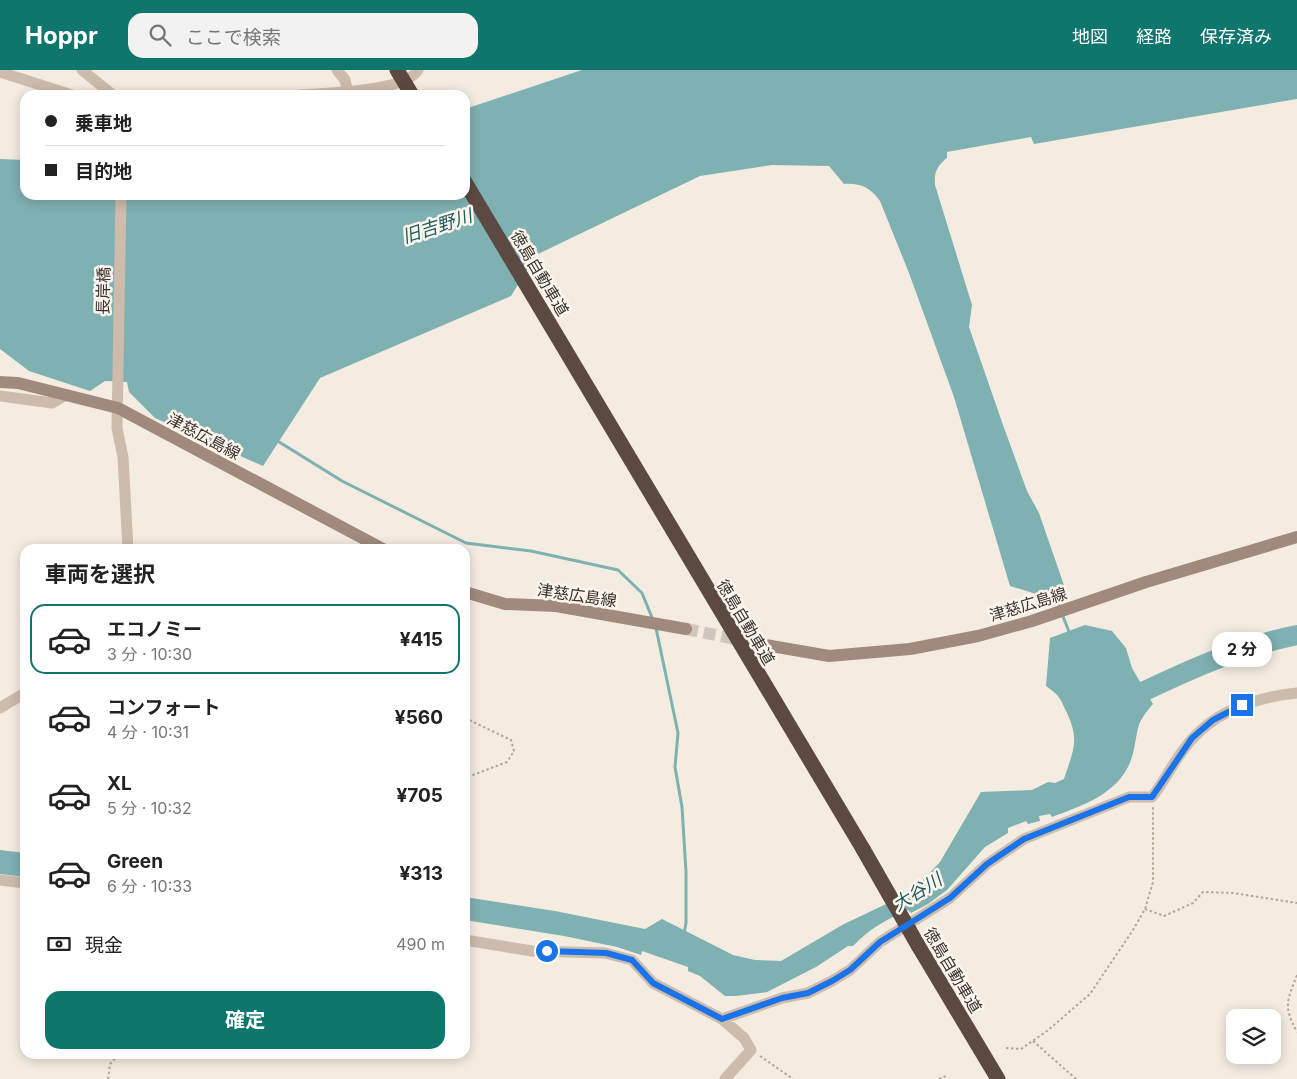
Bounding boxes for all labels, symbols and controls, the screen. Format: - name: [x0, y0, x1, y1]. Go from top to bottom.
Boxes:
- search box: [128, 13, 478, 58]
- text: Hoppr: [25, 21, 98, 50]
- icon: search: [146, 21, 174, 49]
- text: ここで検索: [186, 26, 281, 49]
- text: 地図: [1072, 26, 1108, 47]
- text: 経路: [1136, 26, 1172, 47]
- text: 保存済み: [1200, 26, 1272, 47]
- text: 乗車地: [75, 112, 132, 135]
- text: 目的地: [75, 160, 132, 183]
- water label: 旧吉野川: [400, 204, 476, 247]
- street label: 徳島自動車道: [507, 227, 573, 319]
- street label: 長岸橋: [93, 267, 113, 315]
- street label: 津慈広島線: [164, 408, 244, 464]
- text: 車両を選択: [45, 561, 155, 587]
- street label: 徳島自動車道: [713, 576, 779, 668]
- street label: 津慈広島線: [536, 580, 618, 610]
- street label: 津慈広島線: [987, 583, 1069, 625]
- icon: car: [47, 617, 92, 662]
- text: エコノミー: [107, 618, 202, 641]
- text: ¥415: [400, 628, 443, 651]
- callout: 2 分: [1212, 632, 1272, 668]
- text: 2 分: [1227, 639, 1257, 659]
- text: 3 分 · 10:30: [107, 644, 192, 664]
- route end: [1231, 694, 1253, 716]
- icon: car: [47, 695, 92, 740]
- text: コンフォート: [107, 696, 220, 719]
- text: ¥560: [395, 706, 443, 729]
- text: 4 分 · 10:31: [107, 722, 189, 742]
- text: XL: [107, 772, 132, 795]
- icon: car: [47, 773, 92, 818]
- text: ¥705: [396, 784, 443, 807]
- text: 5 分 · 10:32: [107, 798, 192, 818]
- text: Green: [107, 850, 163, 873]
- icon: car: [47, 851, 92, 896]
- text: ¥313: [399, 862, 443, 885]
- water label: 大谷川: [889, 868, 947, 915]
- text: 6 分 · 10:33: [107, 876, 192, 896]
- street label: 徳島自動車道: [920, 924, 986, 1016]
- icon: cash: [45, 930, 73, 958]
- text: 現金: [85, 934, 123, 957]
- text: 490 m: [396, 934, 445, 954]
- route start: [536, 940, 558, 962]
- button: 確定: [45, 991, 445, 1049]
- map controls: [1226, 1009, 1281, 1064]
- button: layers: [1226, 1009, 1281, 1064]

